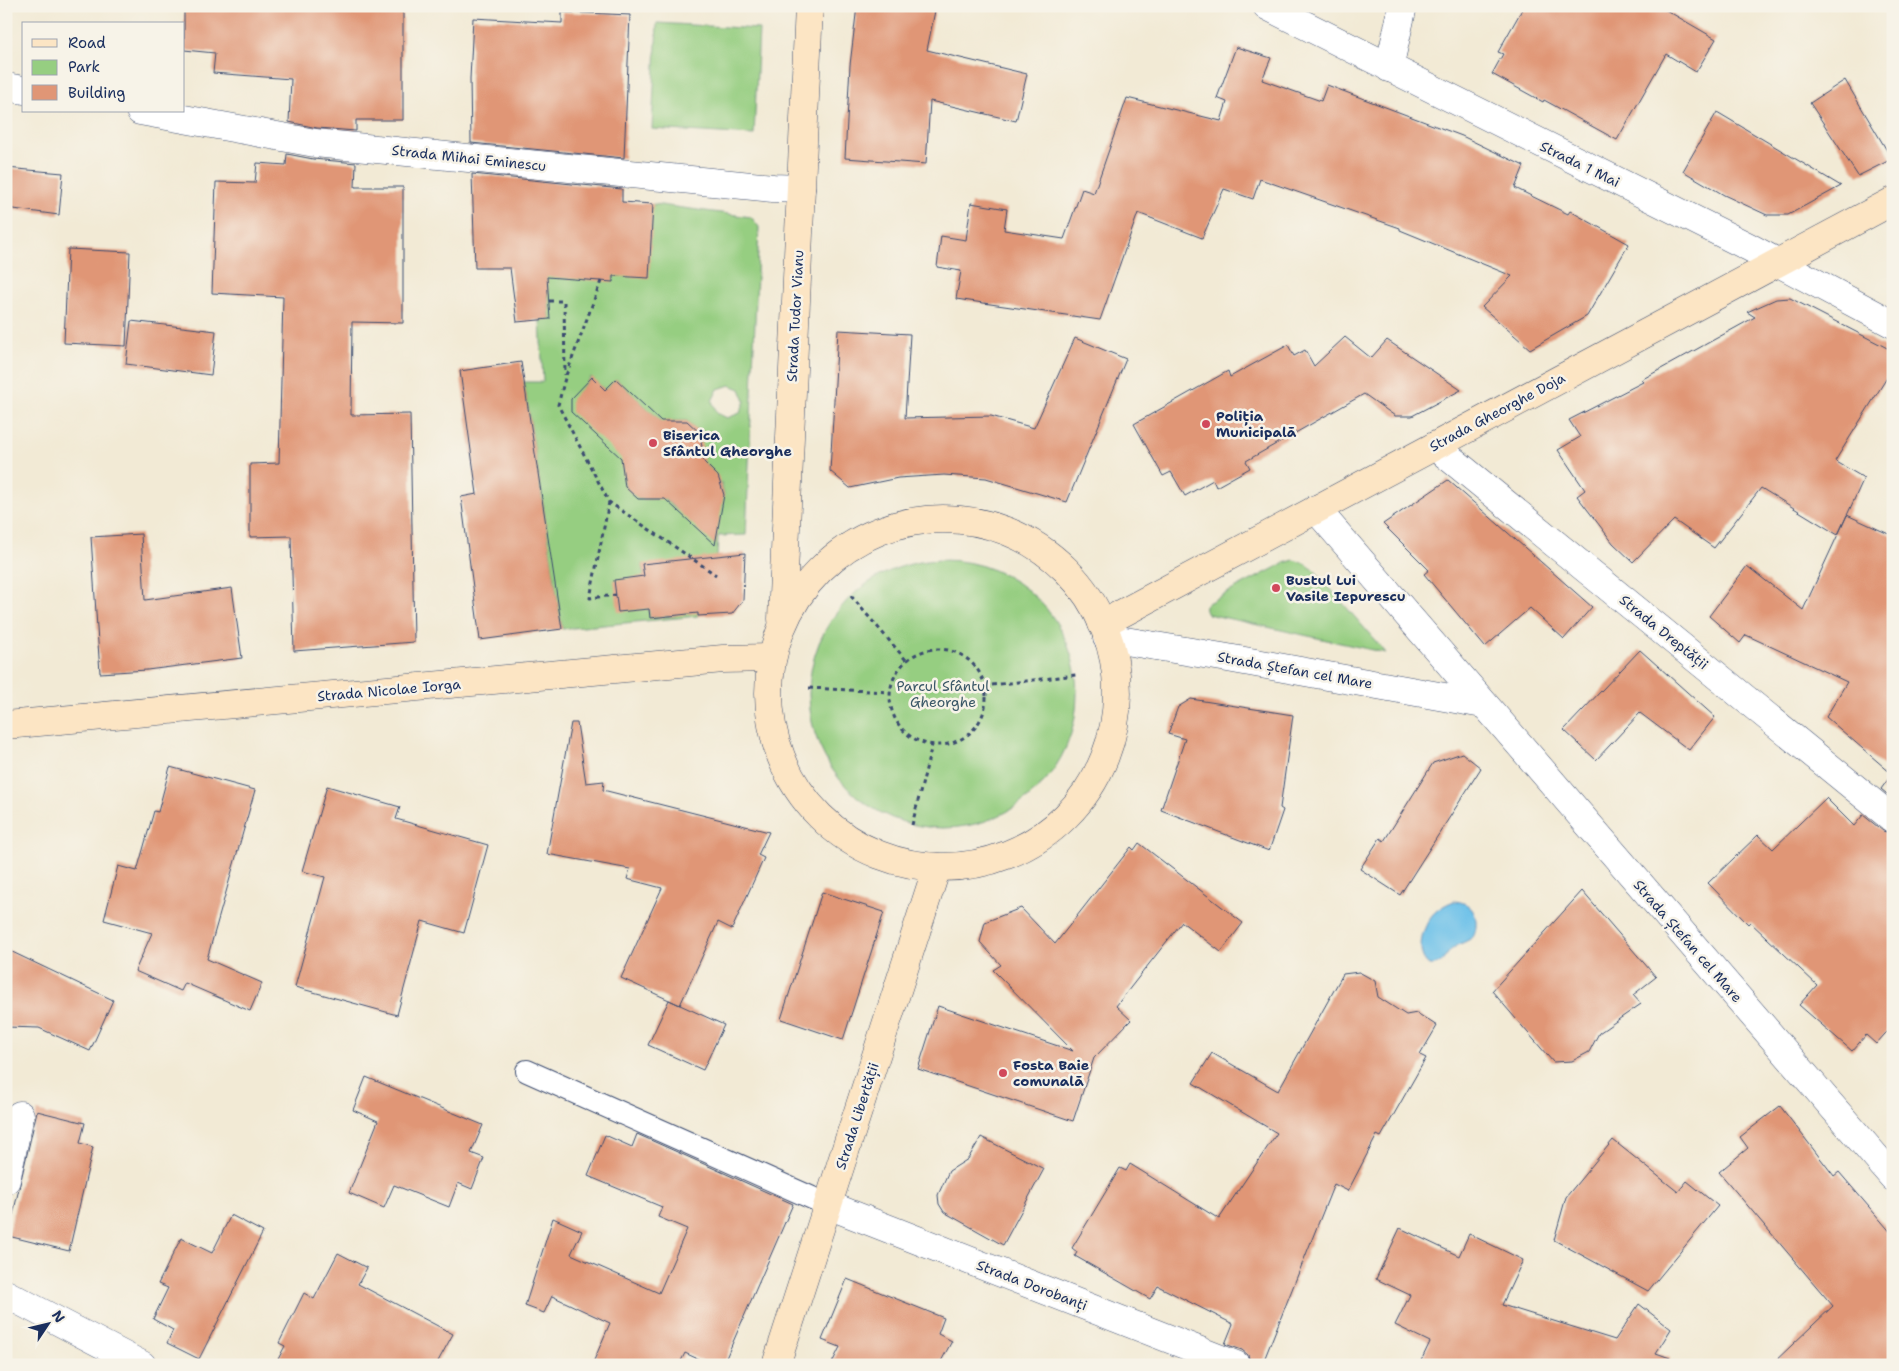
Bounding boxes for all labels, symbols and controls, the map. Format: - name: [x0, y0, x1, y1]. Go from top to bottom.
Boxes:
- legend: [22, 22, 185, 112]
- text: Road: [68, 33, 106, 53]
- text: Park: [68, 57, 100, 77]
- text: Building: [68, 83, 125, 103]
- street label: Strada 1 Mai: [1537, 137, 1623, 191]
- street label: Strada Mihai Eminescu: [391, 141, 547, 175]
- street label: Strada Tudor Vianu: [783, 249, 807, 383]
- street label: Strada Gheorghe Doja: [1426, 368, 1568, 455]
- place label: Poliția Municipală: [1216, 407, 1297, 441]
- marker: Poliția Municipală: [1200, 418, 1212, 430]
- place label: Biserica Sfântul Gheorghe: [663, 426, 792, 460]
- marker: Biserica Sfântul Gheorghe: [647, 437, 659, 449]
- place label: Bustul Lui Vasile Iepurescu: [1286, 571, 1406, 605]
- marker: Bustul Lui Vasile Iepurescu: [1270, 582, 1282, 594]
- street label: Strada Dreptății: [1615, 591, 1712, 674]
- street label: Strada Ștefan cel Mare: [1216, 647, 1374, 694]
- street label: Strada Nicolae Iorga: [316, 675, 462, 705]
- park label: Parcul Sfântul Gheorghe: [896, 677, 990, 711]
- street label: Strada Ștefan cel Mare: [1629, 876, 1746, 1007]
- place label: Fosta Baie comunală: [1013, 1056, 1089, 1090]
- street label: Strada Libertății: [831, 1060, 884, 1172]
- marker: Fosta Baie comunală: [997, 1067, 1009, 1079]
- street label: Strada Dorobanți: [974, 1256, 1090, 1315]
- north arrow: [22, 1298, 72, 1348]
- text: N: [48, 1307, 69, 1326]

